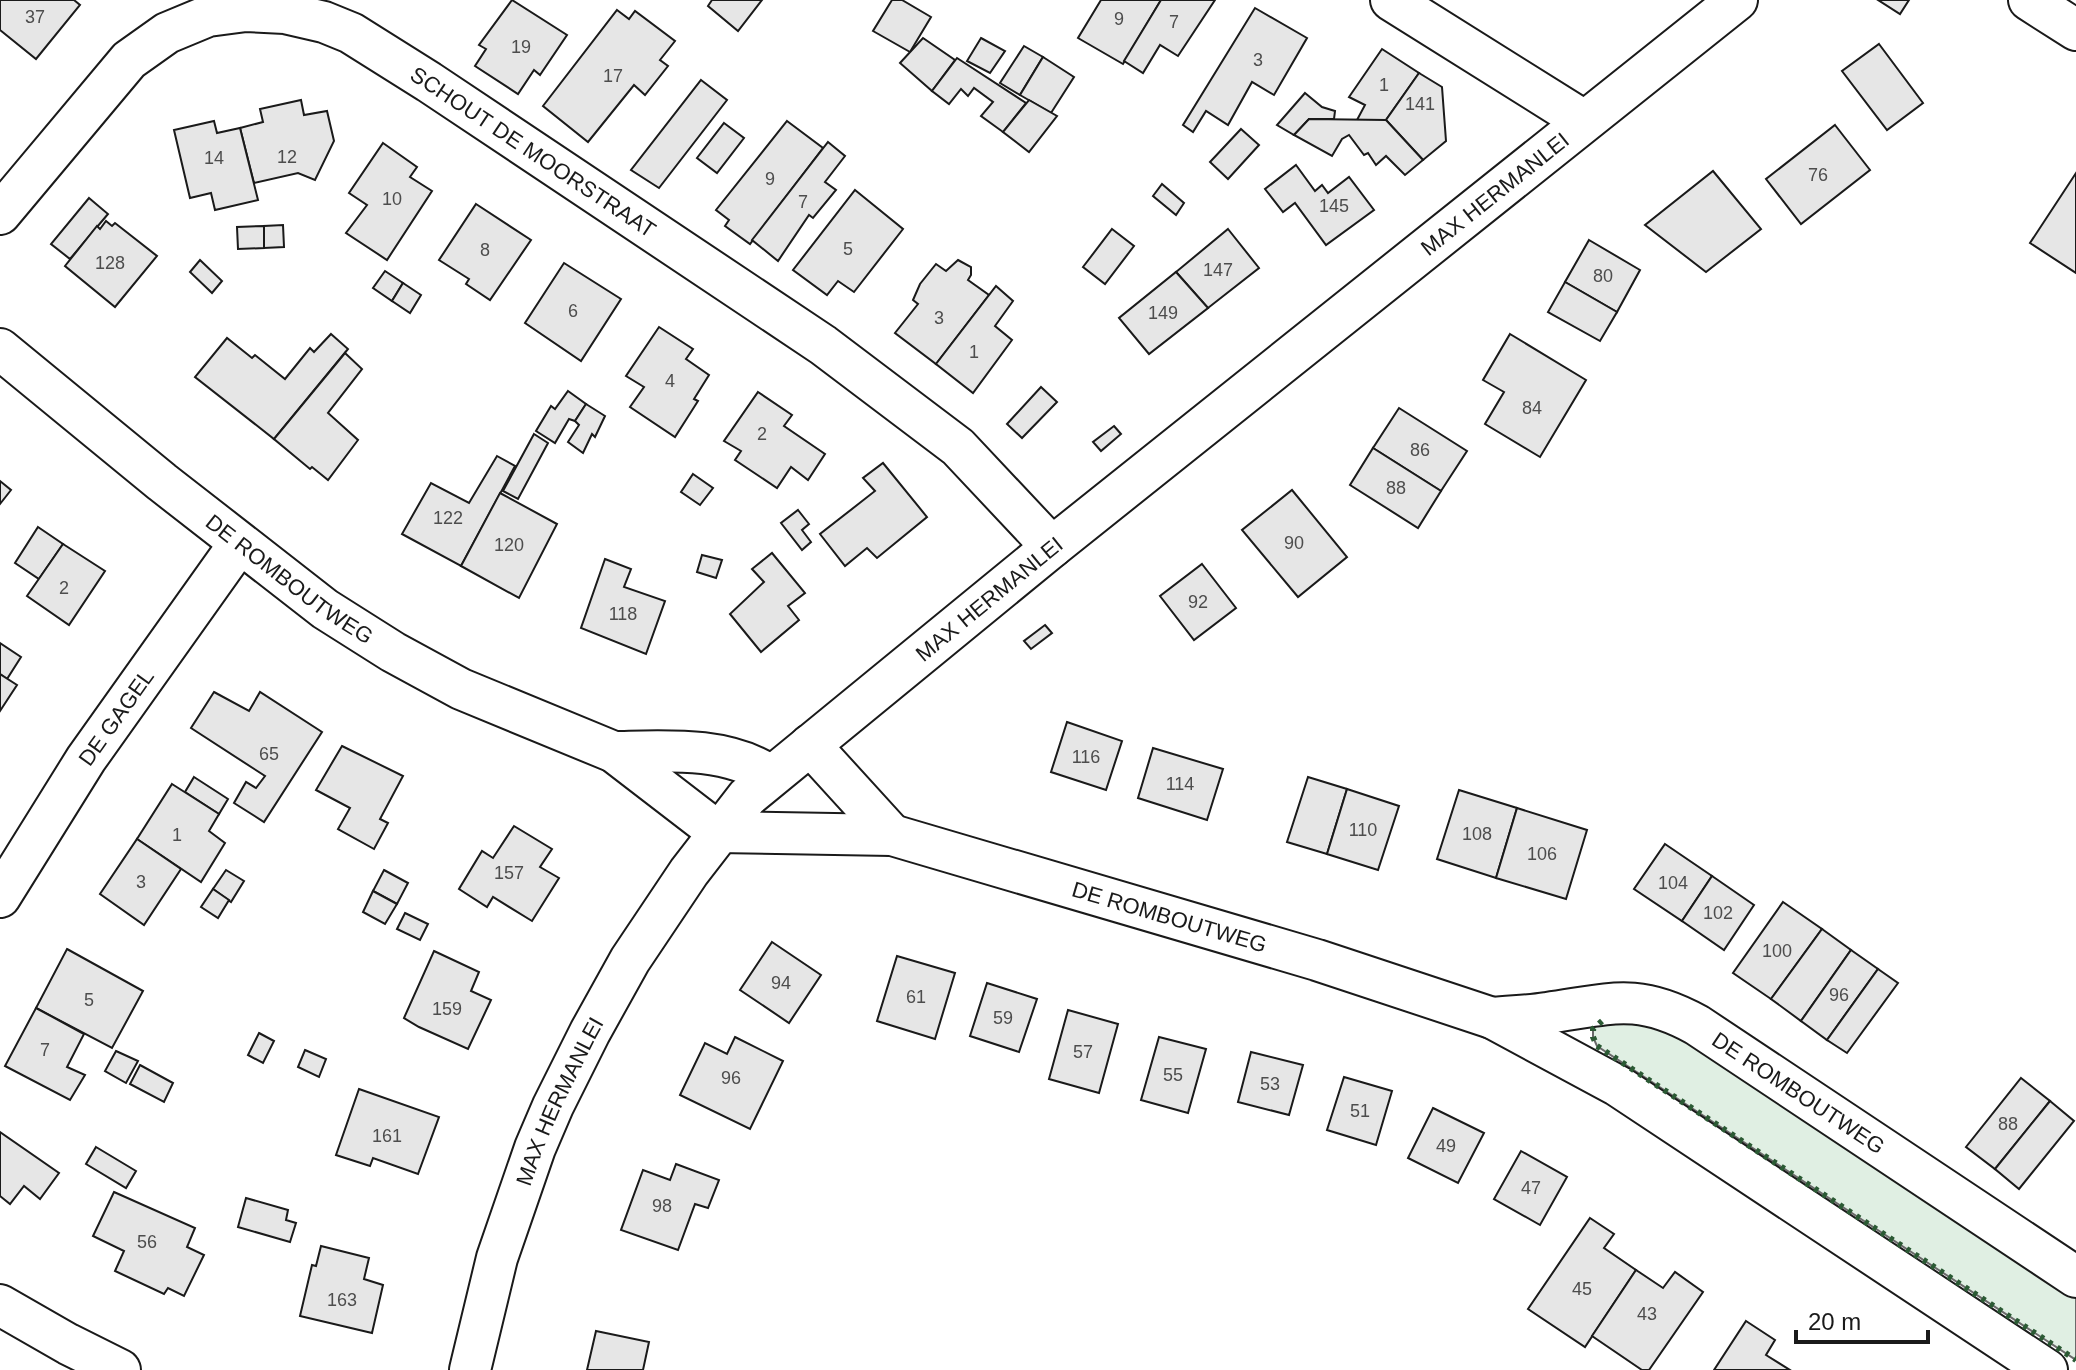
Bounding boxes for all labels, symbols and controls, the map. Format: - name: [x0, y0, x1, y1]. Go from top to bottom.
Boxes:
- house number: 37: [25, 7, 45, 27]
- house number: 9: [1114, 9, 1124, 29]
- house number: 7: [1169, 12, 1179, 32]
- house number: 19: [511, 37, 531, 57]
- house number: 3: [1253, 50, 1263, 70]
- street label: SCHOUT DE MOORSTRAAT: [406, 61, 660, 242]
- house number: 17: [603, 66, 623, 86]
- house number: 1: [1379, 75, 1389, 95]
- house number: 141: [1405, 94, 1435, 114]
- street label: MAX HERMANLEI: [1416, 127, 1574, 260]
- house number: 12: [277, 147, 297, 167]
- house number: 14: [204, 148, 224, 168]
- house number: 76: [1808, 165, 1828, 185]
- house number: 9: [765, 169, 775, 189]
- house number: 10: [382, 189, 402, 209]
- house number: 7: [798, 192, 808, 212]
- house number: 145: [1319, 196, 1349, 216]
- house number: 5: [843, 239, 853, 259]
- house number: 8: [480, 240, 490, 260]
- house number: 128: [95, 253, 125, 273]
- house number: 147: [1203, 260, 1233, 280]
- house number: 80: [1593, 266, 1613, 286]
- house number: 6: [568, 301, 578, 321]
- house number: 149: [1148, 303, 1178, 323]
- house number: 3: [934, 308, 944, 328]
- house number: 1: [969, 342, 979, 362]
- house number: 4: [665, 371, 675, 391]
- house number: 84: [1522, 398, 1542, 418]
- house number: 2: [757, 424, 767, 444]
- house number: 86: [1410, 440, 1430, 460]
- house number: 88: [1386, 478, 1406, 498]
- house number: 122: [433, 508, 463, 528]
- street label: DE ROMBOUTWEG: [201, 509, 378, 649]
- street label: MAX HERMANLEI: [911, 531, 1067, 666]
- house number: 90: [1284, 533, 1304, 553]
- house number: 120: [494, 535, 524, 555]
- house number: 2: [59, 578, 69, 598]
- house number: 92: [1188, 592, 1208, 612]
- house number: 118: [609, 604, 637, 624]
- street label: DE GAGEL: [73, 664, 159, 770]
- house number: 65: [259, 744, 279, 764]
- house number: 116: [1072, 747, 1100, 767]
- house number: 114: [1166, 774, 1194, 794]
- house number: 110: [1349, 820, 1377, 840]
- house number: 108: [1462, 824, 1492, 844]
- house number: 1: [172, 825, 182, 845]
- house number: 106: [1527, 844, 1557, 864]
- house number: 157: [494, 863, 524, 883]
- house number: 3: [136, 872, 146, 892]
- house number: 104: [1658, 873, 1688, 893]
- street label: DE ROMBOUTWEG: [1069, 876, 1270, 957]
- house number: 102: [1703, 903, 1733, 923]
- house number: 100: [1762, 941, 1792, 961]
- house number: 94: [771, 973, 791, 993]
- house number: 96: [1829, 985, 1849, 1005]
- house number: 61: [906, 987, 926, 1007]
- house number: 5: [84, 990, 94, 1010]
- house number: 159: [432, 999, 462, 1019]
- house number: 59: [993, 1008, 1013, 1028]
- street label: MAX HERMANLEI: [511, 1013, 608, 1189]
- street label: DE ROMBOUTWEG: [1708, 1026, 1890, 1159]
- house number: 7: [40, 1040, 50, 1060]
- house number: 57: [1073, 1042, 1093, 1062]
- house number: 55: [1163, 1065, 1183, 1085]
- house number: 96: [721, 1068, 741, 1088]
- house number: 53: [1260, 1074, 1280, 1094]
- house number: 51: [1350, 1101, 1370, 1121]
- house number: 88: [1998, 1114, 2018, 1134]
- house number: 161: [372, 1126, 402, 1146]
- house number: 49: [1436, 1136, 1456, 1156]
- house number: 47: [1521, 1178, 1541, 1198]
- house number: 98: [652, 1196, 672, 1216]
- house number: 56: [137, 1232, 157, 1252]
- house number: 45: [1572, 1279, 1592, 1299]
- house number: 163: [327, 1290, 357, 1310]
- scale bar: [1796, 1294, 1928, 1344]
- house number: 43: [1637, 1304, 1657, 1324]
- text: 20 m: [1808, 1308, 1861, 1335]

